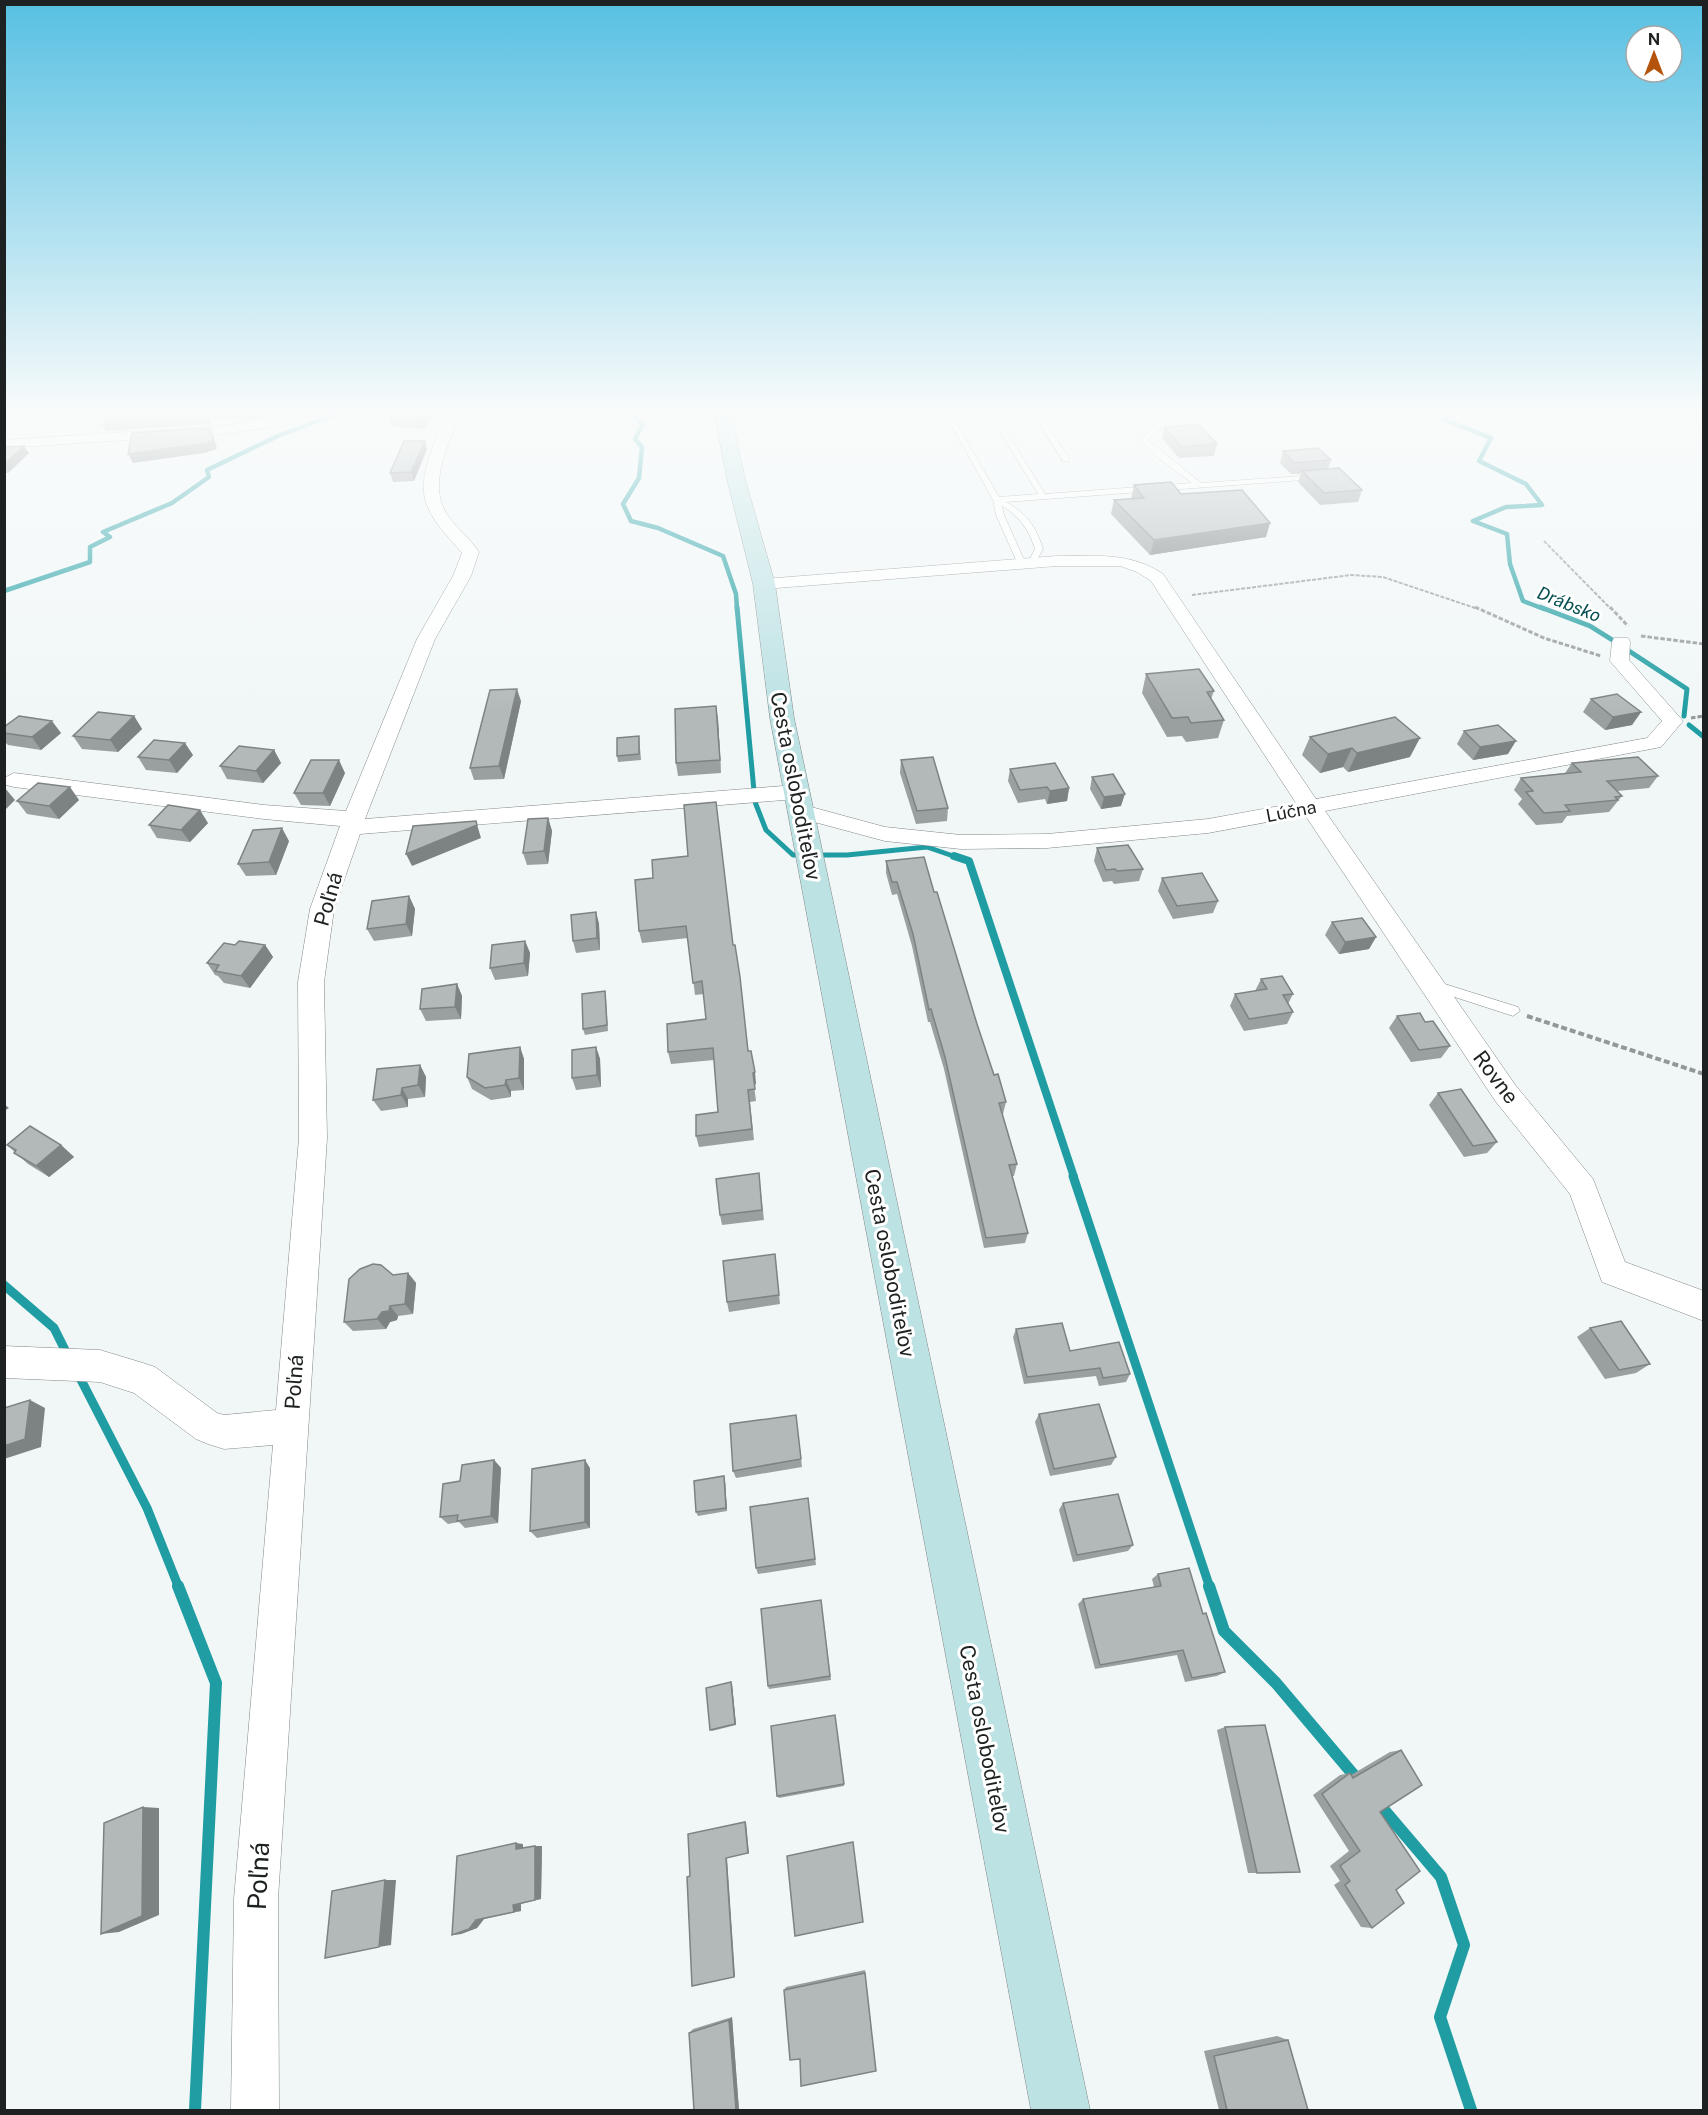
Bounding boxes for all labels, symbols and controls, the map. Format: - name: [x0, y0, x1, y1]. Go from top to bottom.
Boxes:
- north arrow: [1624, 24, 1684, 84]
- text: N: [1648, 30, 1660, 49]
- water label: Drábsko: [1534, 582, 1604, 626]
- street label: Cesta osloboditeľov: [765, 690, 827, 883]
- street label: Lúčna: [1264, 796, 1318, 826]
- street label: Poľná: [308, 869, 348, 929]
- street label: Rovne: [1468, 1045, 1524, 1109]
- street label: Cesta osloboditeľov: [859, 1167, 921, 1360]
- street label: Poľná: [280, 1354, 308, 1410]
- street label: Cesta osloboditeľov: [954, 1643, 1016, 1836]
- street label: Poľná: [241, 1841, 275, 1911]

